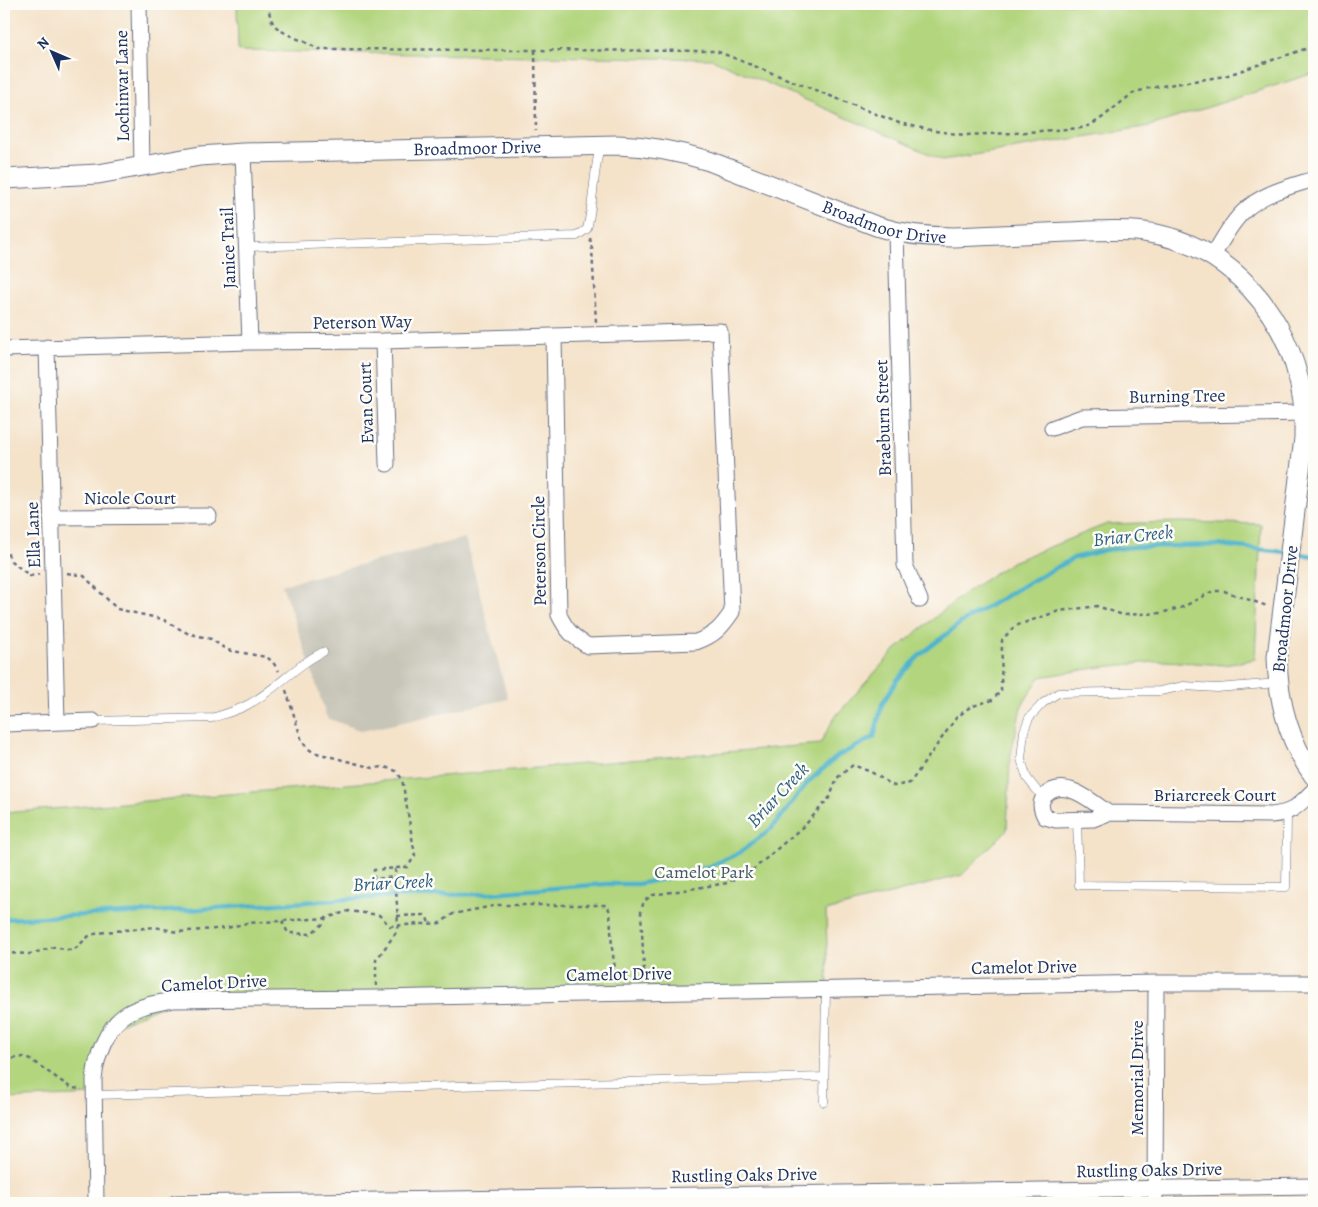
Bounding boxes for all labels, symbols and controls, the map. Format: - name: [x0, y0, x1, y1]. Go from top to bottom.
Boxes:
- north arrow: [28, 28, 78, 78]
- street label: Lochinvar Lane: [109, 30, 135, 142]
- text: N: [33, 33, 53, 53]
- street label: Broadmoor Drive: [413, 135, 541, 161]
- street label: Broadmoor Drive: [819, 194, 947, 249]
- street label: Janice Trail: [215, 206, 241, 289]
- street label: Peterson Way: [312, 309, 413, 335]
- street label: Braeburn Street: [869, 359, 897, 477]
- street label: Evan Court: [353, 362, 379, 444]
- street label: Burning Tree: [1128, 383, 1226, 409]
- street label: Nicole Court: [84, 486, 176, 510]
- street label: Peterson Circle: [526, 496, 552, 606]
- street label: Ella Lane: [20, 501, 46, 569]
- water label: Briar Creek: [1092, 519, 1174, 553]
- street label: Broadmoor Drive: [1266, 544, 1304, 674]
- water label: Briar Creek: [741, 757, 815, 833]
- street label: Briarcreek Court: [1153, 783, 1277, 807]
- park label: Camelot Park: [654, 860, 754, 884]
- water label: Briar Creek: [352, 868, 434, 898]
- street label: Camelot Drive: [971, 954, 1077, 980]
- street label: Camelot Drive: [566, 961, 672, 987]
- street label: Camelot Drive: [160, 968, 268, 998]
- street label: Memorial Drive: [1125, 1020, 1149, 1136]
- street label: Rustling Oaks Drive: [1076, 1157, 1222, 1183]
- street label: Rustling Oaks Drive: [671, 1162, 817, 1188]

